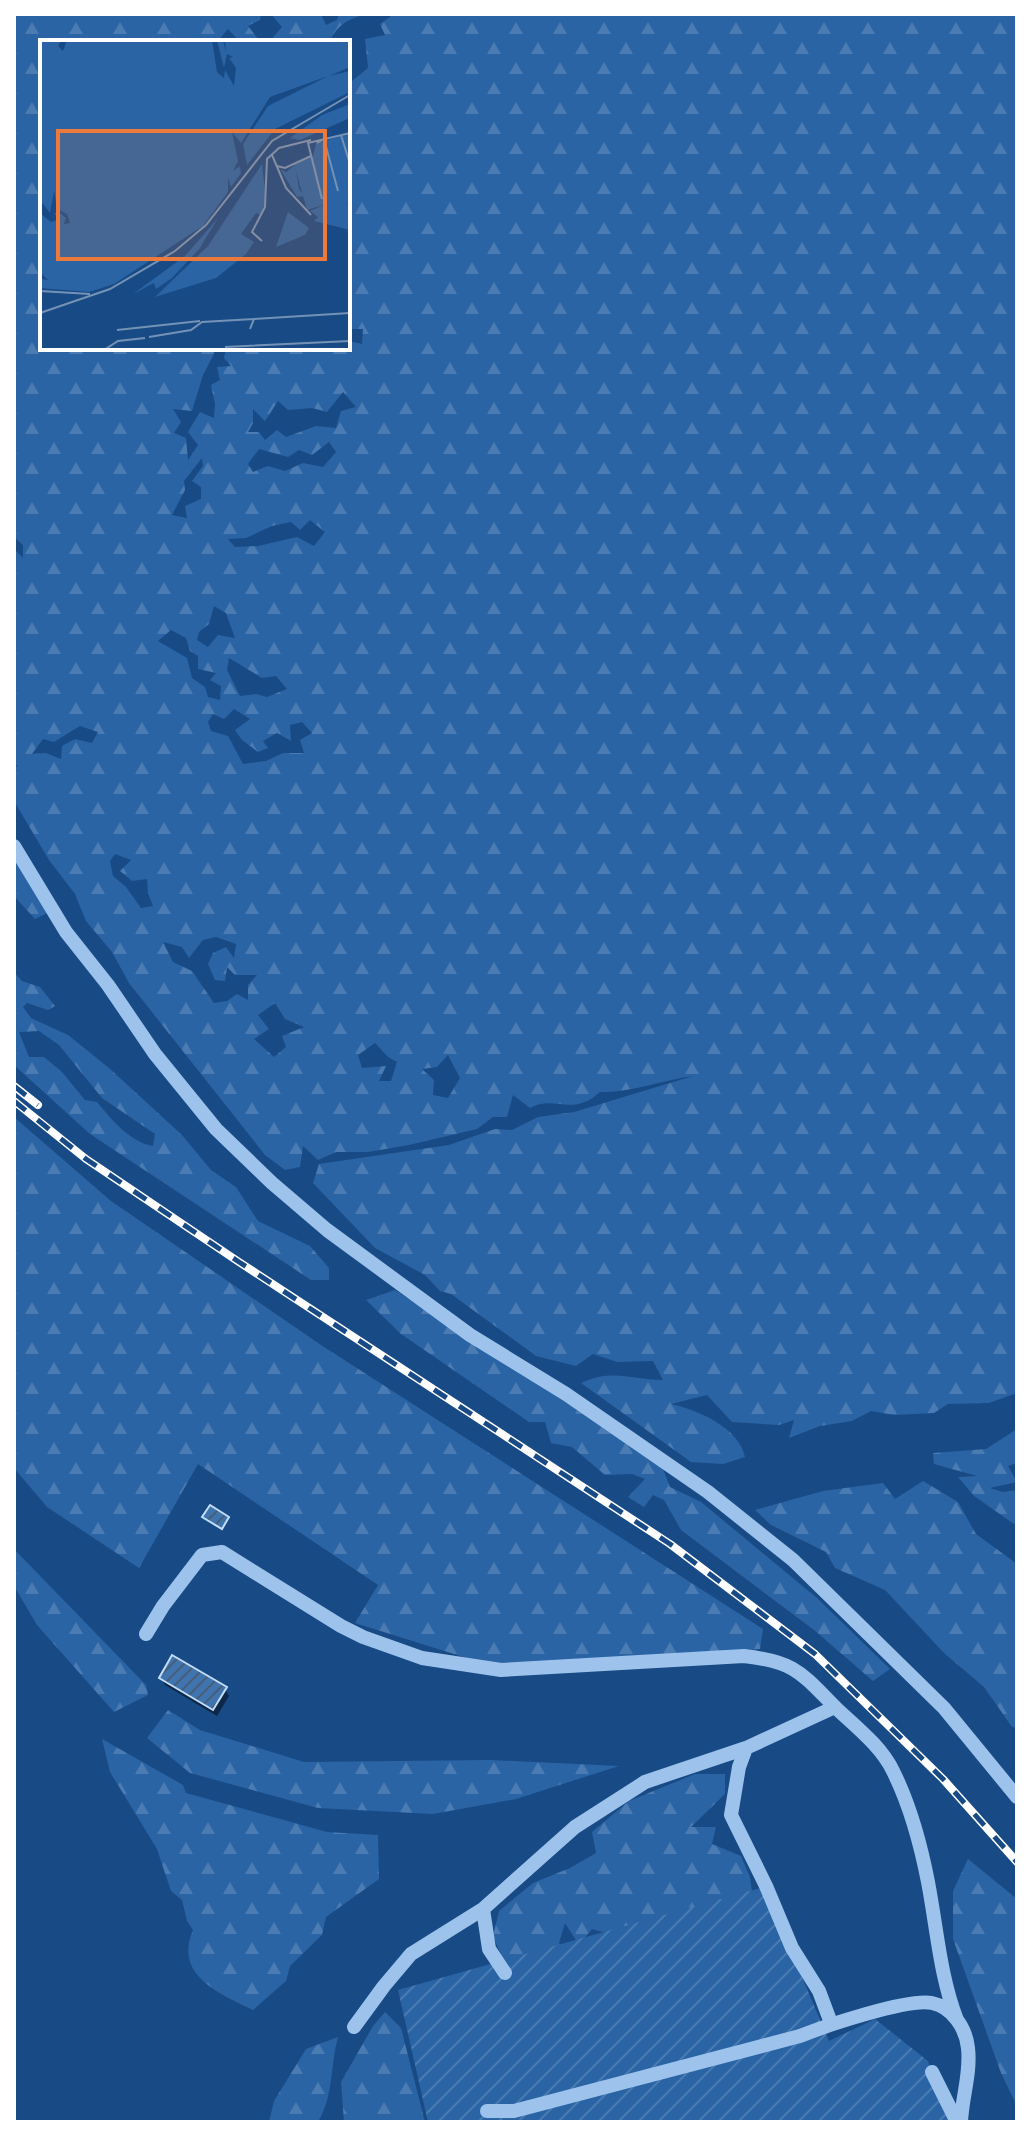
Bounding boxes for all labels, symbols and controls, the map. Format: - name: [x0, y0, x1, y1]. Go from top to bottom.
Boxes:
- inset map: [40, 40, 350, 350]

